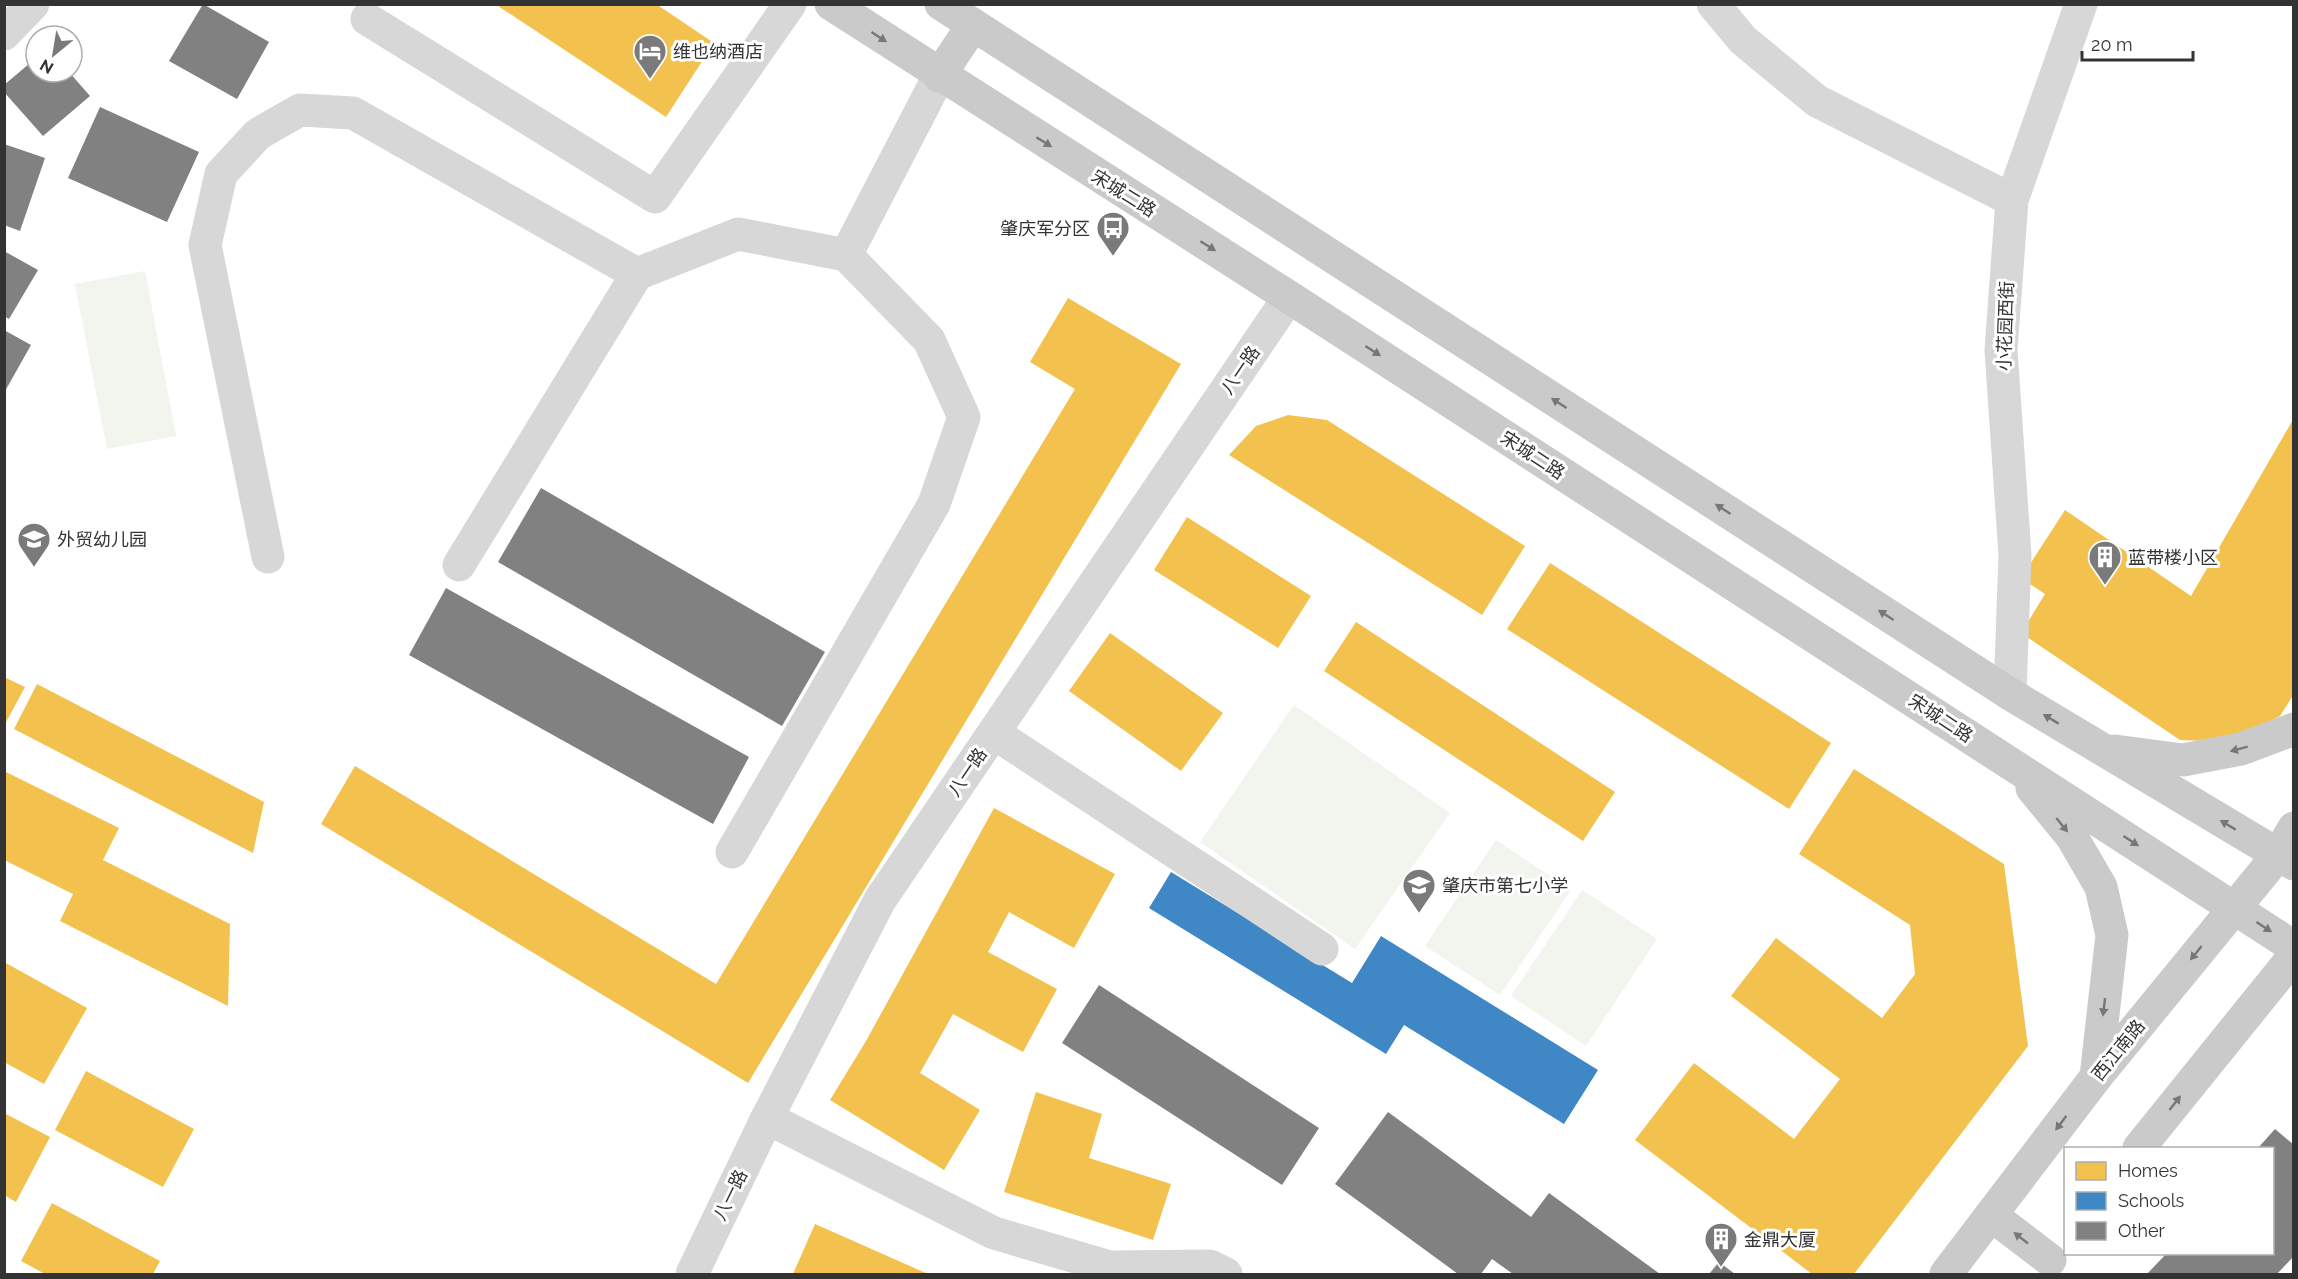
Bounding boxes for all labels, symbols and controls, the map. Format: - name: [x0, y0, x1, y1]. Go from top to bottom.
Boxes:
- north arrow: [24, 24, 84, 84]
- scale bar: [2082, 24, 2193, 62]
- one-way arrow: [871, 31, 888, 42]
- hotel icon: 维也纳酒店: [632, 33, 668, 80]
- text: 20 m: [2091, 34, 2133, 55]
- place label: 维也纳酒店: [673, 41, 763, 62]
- text: N: [37, 55, 57, 78]
- one-way arrow: [1035, 136, 1051, 148]
- street label: 宋城二路: [1088, 165, 1160, 221]
- bus stop icon: 肇庆军分区: [1095, 210, 1131, 257]
- place label: 肇庆军分区: [1000, 218, 1090, 239]
- one-way arrow: [1200, 241, 1216, 252]
- street label: 小花园西街: [1993, 281, 2017, 371]
- street label: 八一路: [1216, 342, 1264, 398]
- one-way arrow: [1364, 346, 1381, 357]
- one-way arrow: [1551, 398, 1567, 409]
- street label: 宋城二路: [1497, 427, 1569, 483]
- one-way arrow: [1715, 503, 1731, 515]
- school or university icon: 外贸幼儿园: [16, 521, 52, 568]
- place label: 外贸幼儿园: [57, 529, 147, 550]
- building icon: 蓝带楼小区: [2087, 539, 2123, 586]
- place label: 蓝带楼小区: [2128, 547, 2218, 568]
- one-way arrow: [1879, 609, 1895, 621]
- street label: 宋城二路: [1905, 690, 1977, 746]
- one-way arrow: [2043, 714, 2059, 725]
- street label: 八一路: [943, 744, 991, 800]
- one-way arrow: [2229, 744, 2248, 754]
- one-way arrow: [2055, 817, 2068, 832]
- one-way arrow: [2220, 819, 2236, 830]
- one-way arrow: [2123, 835, 2139, 846]
- school or university icon: 肇庆市第七小学: [1401, 867, 1437, 914]
- place label: 肇庆市第七小学: [1442, 875, 1568, 896]
- one-way arrow: [2255, 921, 2271, 933]
- one-way arrow: [2190, 945, 2203, 961]
- one-way arrow: [2100, 998, 2109, 1017]
- street label: 西江南路: [2087, 1015, 2149, 1085]
- one-way arrow: [2169, 1095, 2181, 1110]
- one-way arrow: [2055, 1115, 2067, 1131]
- legend: [2064, 1147, 2274, 1255]
- text: Homes: [2118, 1160, 2178, 1181]
- street label: 八一路: [709, 1166, 751, 1224]
- text: Schools: [2118, 1190, 2185, 1211]
- text: Other: [2118, 1220, 2166, 1241]
- building icon: 金鼎大厦: [1703, 1221, 1739, 1268]
- place label: 金鼎大厦: [1744, 1229, 1816, 1250]
- one-way arrow: [2013, 1232, 2028, 1244]

